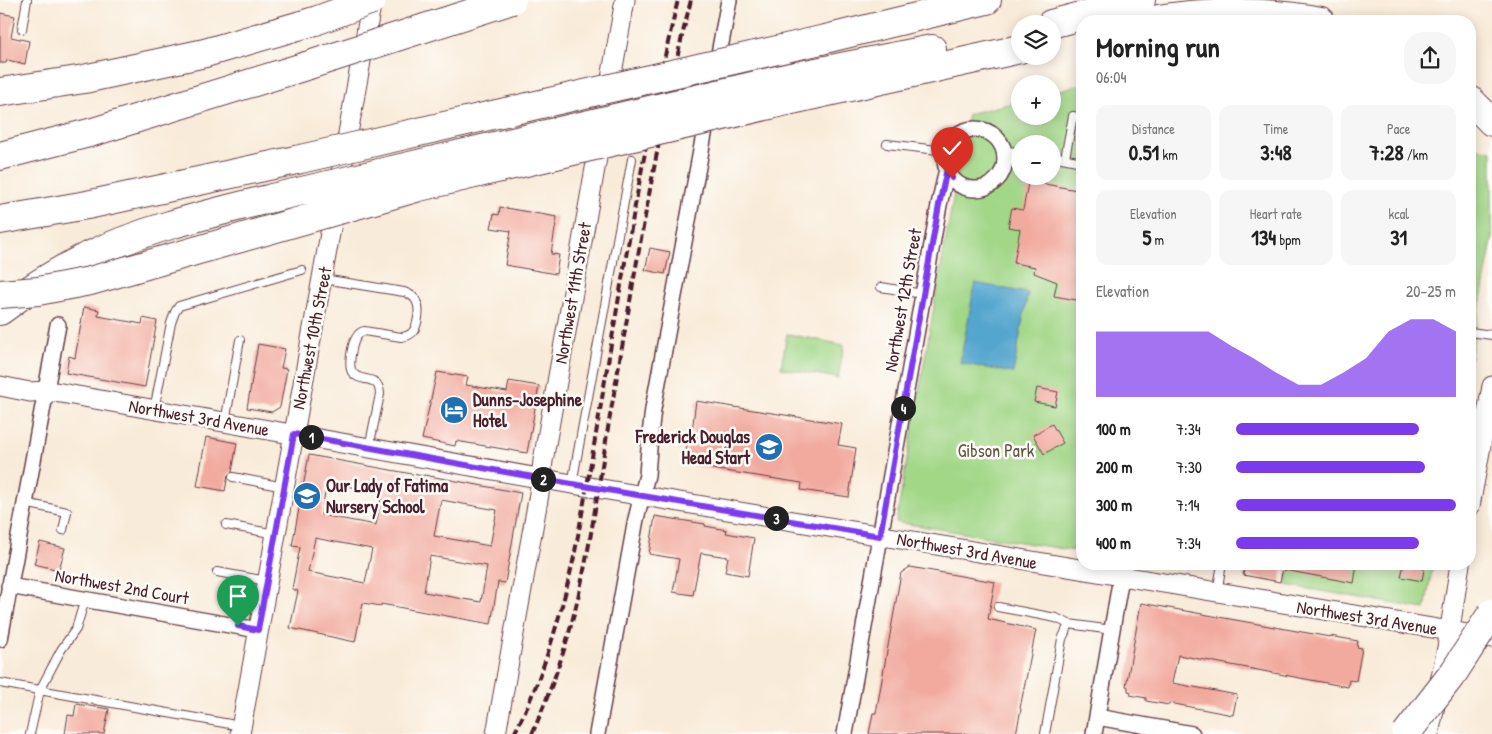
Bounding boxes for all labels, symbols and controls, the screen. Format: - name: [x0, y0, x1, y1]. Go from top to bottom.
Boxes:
- map controls: [1011, 15, 1061, 185]
- button: layers: [1011, 15, 1061, 65]
- text: Morning run: [1096, 28, 1220, 66]
- button: share: [1404, 32, 1456, 84]
- text: 06:04: [1096, 66, 1126, 88]
- button: +: [1011, 75, 1061, 125]
- text: Distance: [1132, 119, 1175, 138]
- text: Time: [1264, 119, 1288, 138]
- text: Pace: [1387, 119, 1410, 138]
- pin: [931, 127, 973, 178]
- icon: check: [938, 134, 966, 162]
- button: −: [1011, 135, 1061, 185]
- text: 0.51: [1129, 138, 1159, 167]
- text: 3:48: [1260, 138, 1292, 167]
- text: 7:28: [1369, 138, 1404, 167]
- text: km: [1159, 145, 1178, 164]
- text: /km: [1404, 145, 1428, 164]
- text: Elevation: [1130, 204, 1177, 223]
- text: Heart rate: [1250, 204, 1302, 223]
- text: kcal: [1388, 204, 1409, 223]
- street label: Northwest 11th Street: [548, 219, 597, 366]
- text: 5: [1143, 223, 1151, 252]
- text: 134: [1251, 223, 1276, 252]
- text: 31: [1390, 223, 1407, 252]
- street label: Northwest 12th Street: [878, 226, 928, 373]
- text: m: [1151, 230, 1164, 249]
- text: bpm: [1276, 230, 1301, 249]
- street label: Northwest 10th Street: [285, 264, 338, 411]
- text: Elevation: [1096, 280, 1149, 302]
- text: 20–25 m: [1406, 280, 1456, 302]
- place label: Dunns-Josephine Hotel: [473, 387, 583, 433]
- street label: Northwest 3rd Avenue: [127, 393, 271, 442]
- hotel icon: Dunns-Josephine Hotel: [439, 395, 469, 425]
- pin: 4: [890, 396, 916, 420]
- text: 4: [901, 399, 906, 418]
- text: 100 m: [1096, 418, 1131, 440]
- text: 7:34: [1176, 418, 1201, 440]
- pin: 1: [298, 424, 324, 450]
- place label: Frederick Douglas Head Start: [635, 424, 751, 470]
- text: 1: [309, 428, 314, 447]
- school or university icon: Frederick Douglas Head Start: [754, 432, 784, 462]
- park label: Gibson Park: [958, 438, 1035, 463]
- text: 200 m: [1096, 456, 1132, 478]
- text: 7:30: [1176, 456, 1202, 478]
- pin: 2: [530, 466, 556, 492]
- text: 2: [540, 470, 547, 489]
- place label: Our Lady of Fatima Nursery School: [326, 473, 449, 520]
- school or university icon: Our Lady of Fatima Nursery School: [292, 481, 322, 511]
- text: 300 m: [1096, 494, 1132, 516]
- text: 7:14: [1176, 494, 1199, 516]
- pin: 3: [764, 506, 788, 530]
- text: 3: [773, 509, 780, 528]
- street label: Northwest 3rd Avenue: [895, 526, 1039, 575]
- text: 400 m: [1096, 532, 1131, 554]
- text: 7:34: [1176, 532, 1201, 554]
- street label: Northwest 2nd Court: [53, 562, 192, 611]
- pin: [217, 575, 259, 626]
- icon: arrive: [224, 582, 252, 610]
- street label: Northwest 3rd Avenue: [1295, 594, 1439, 641]

